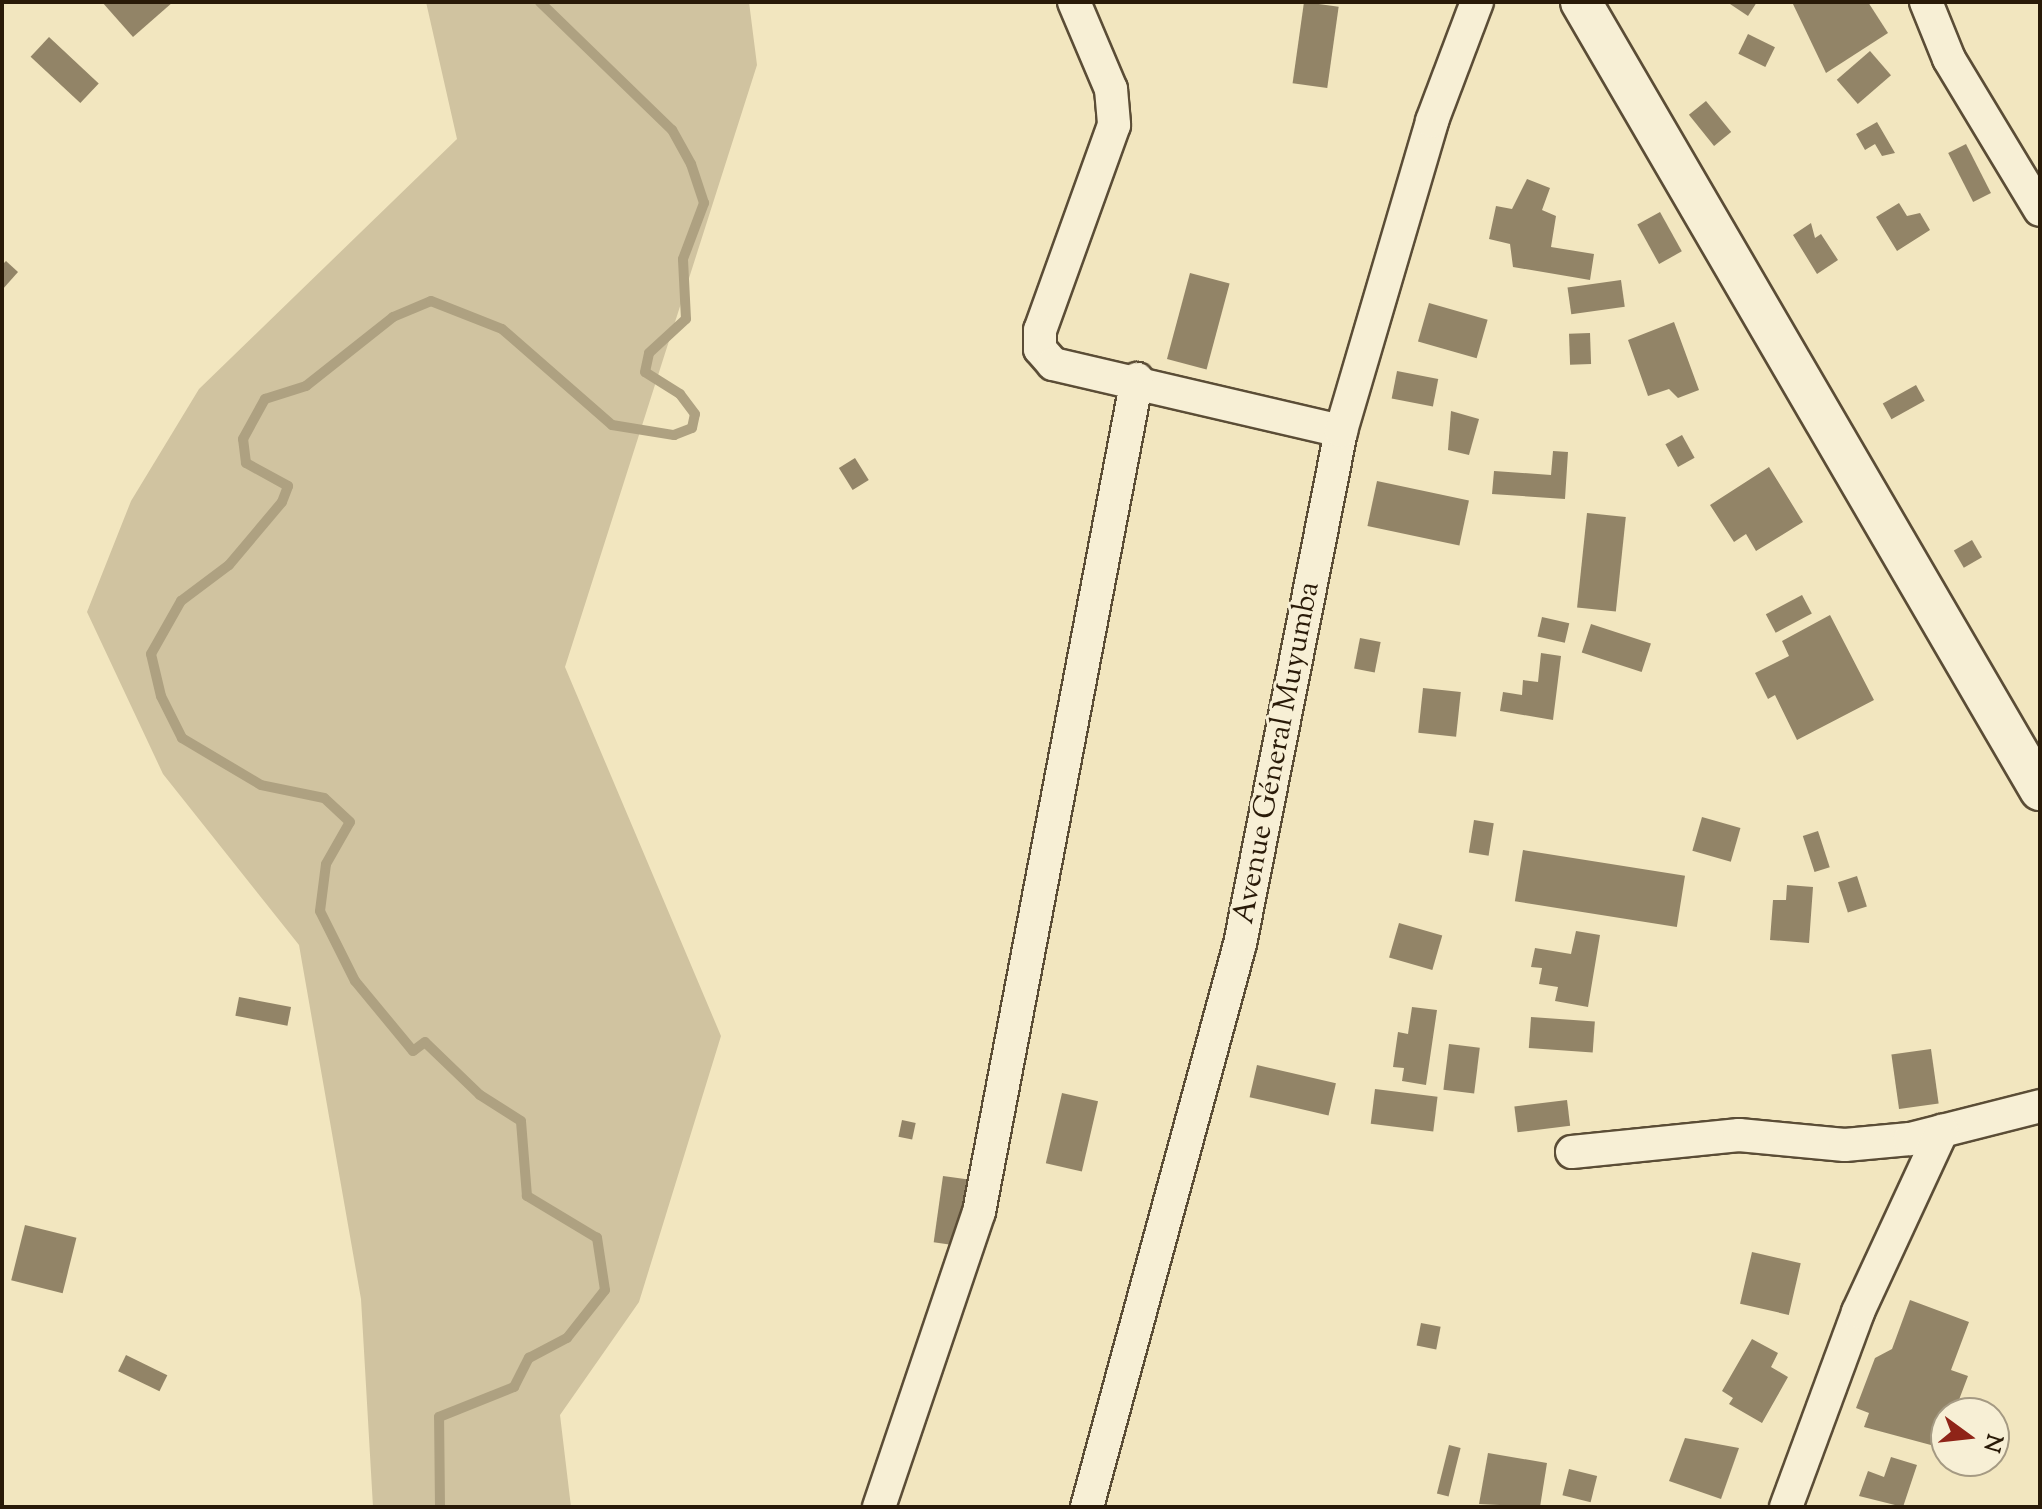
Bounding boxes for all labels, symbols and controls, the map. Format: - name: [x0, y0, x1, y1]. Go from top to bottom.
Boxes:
- street label: Avenue Géneral Muyumba: [1227, 579, 1329, 927]
- north arrow: [1930, 1397, 2010, 1477]
- text: N: [1974, 1430, 2009, 1455]

